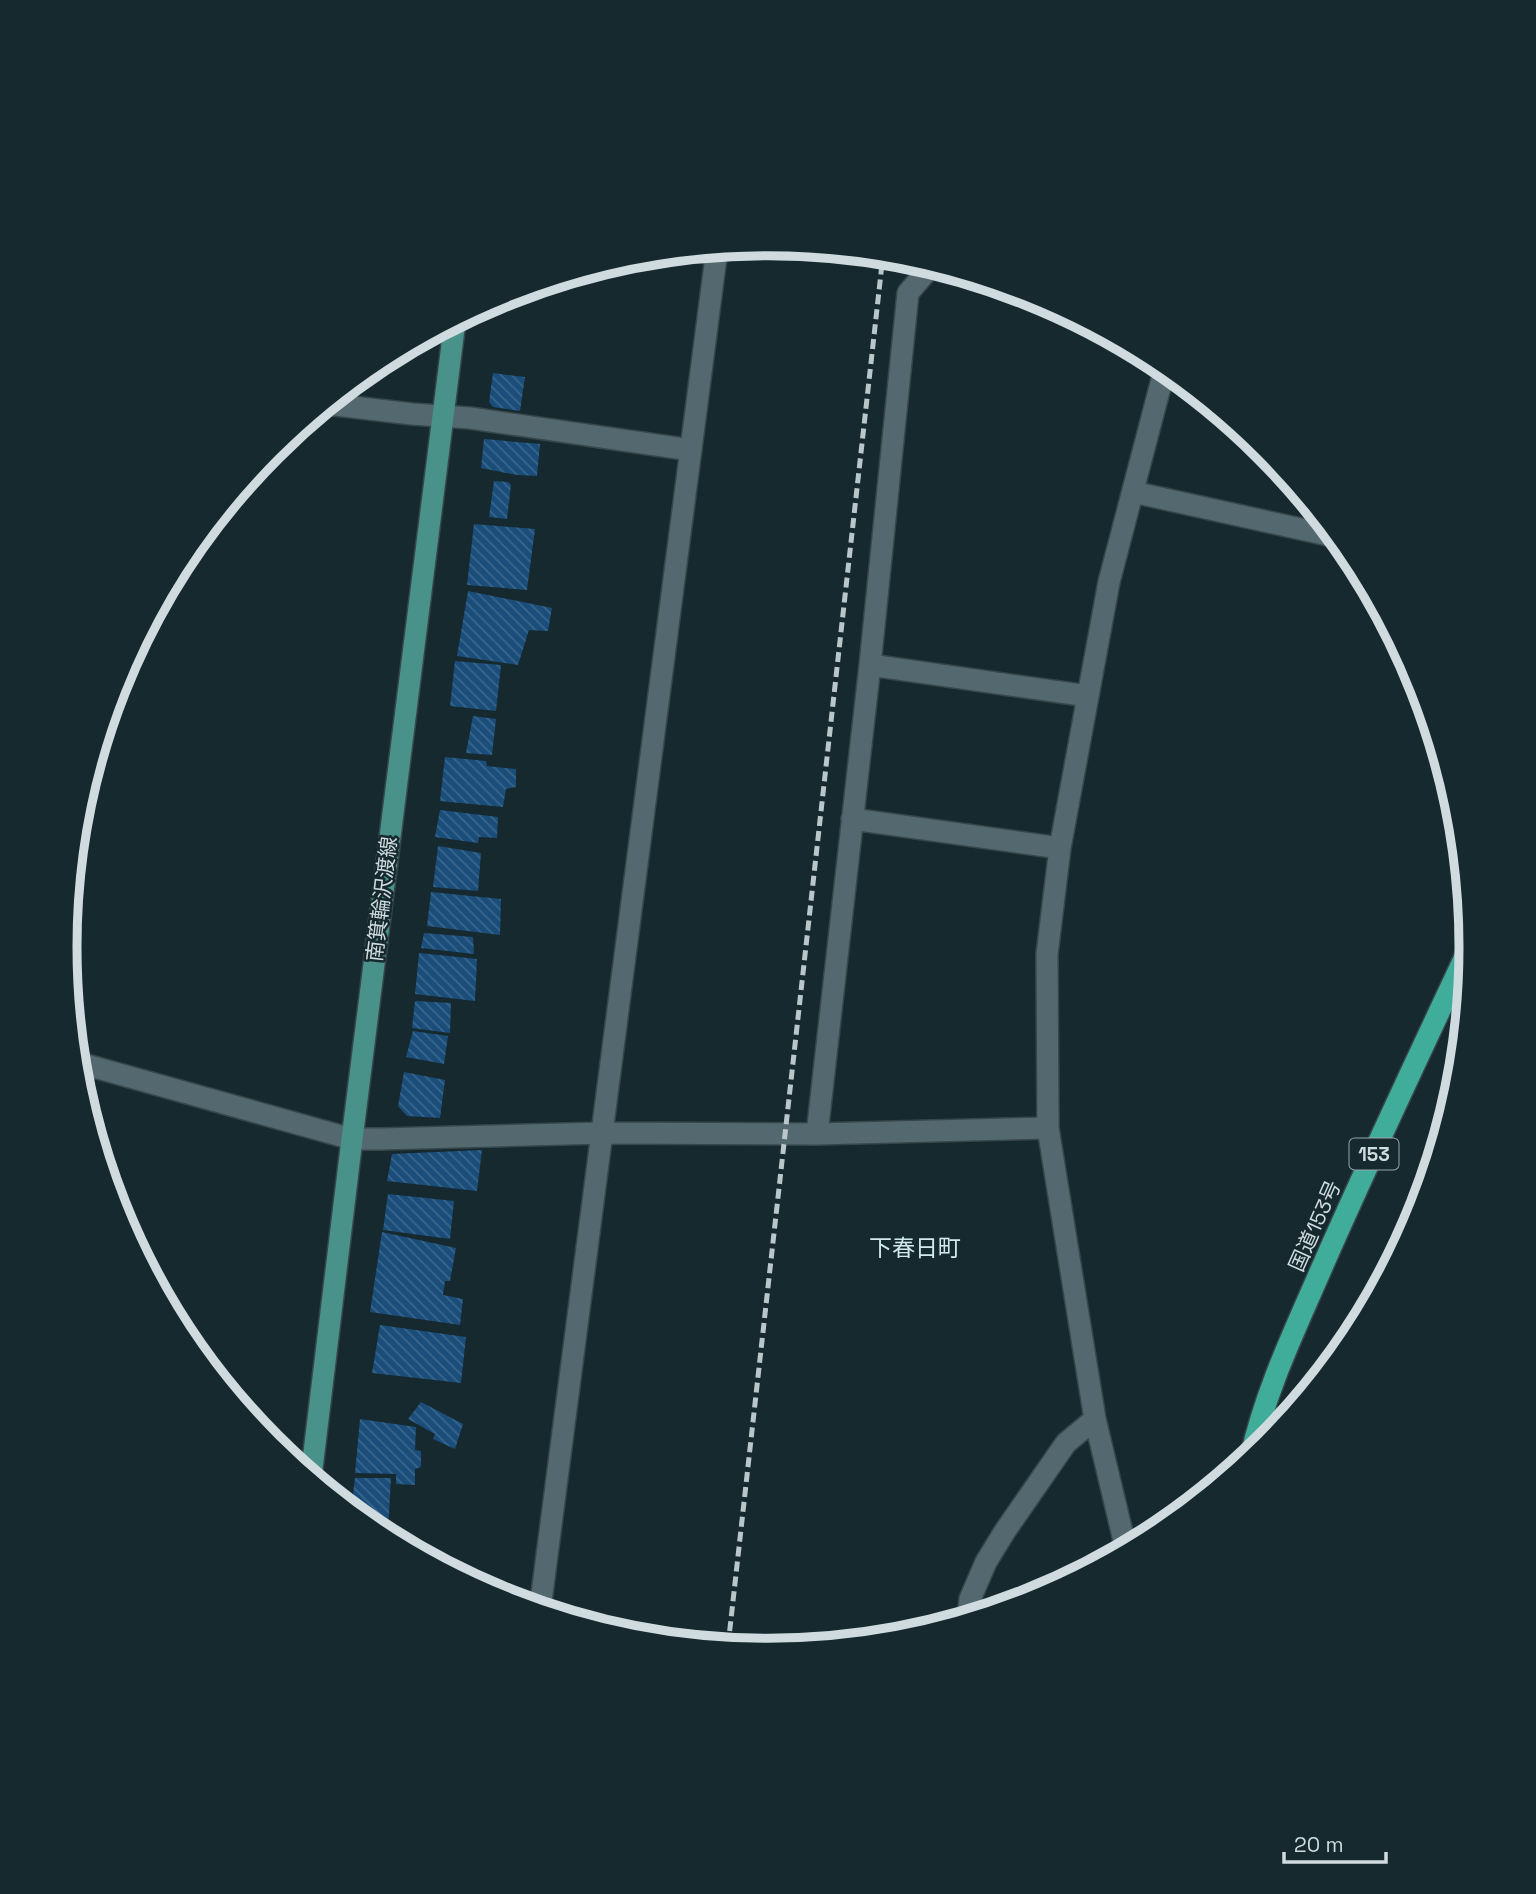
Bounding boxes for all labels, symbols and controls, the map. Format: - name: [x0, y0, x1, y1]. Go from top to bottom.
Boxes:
- street label: 南箕輪沢渡線: [360, 835, 403, 963]
- road number: 153: [1350, 1138, 1398, 1170]
- street label: 国道153号: [1282, 1176, 1347, 1276]
- district label: 下春日町: [869, 1233, 961, 1263]
- scale bar: [1284, 1820, 1386, 1864]
- text: 20 m: [1294, 1831, 1344, 1858]

